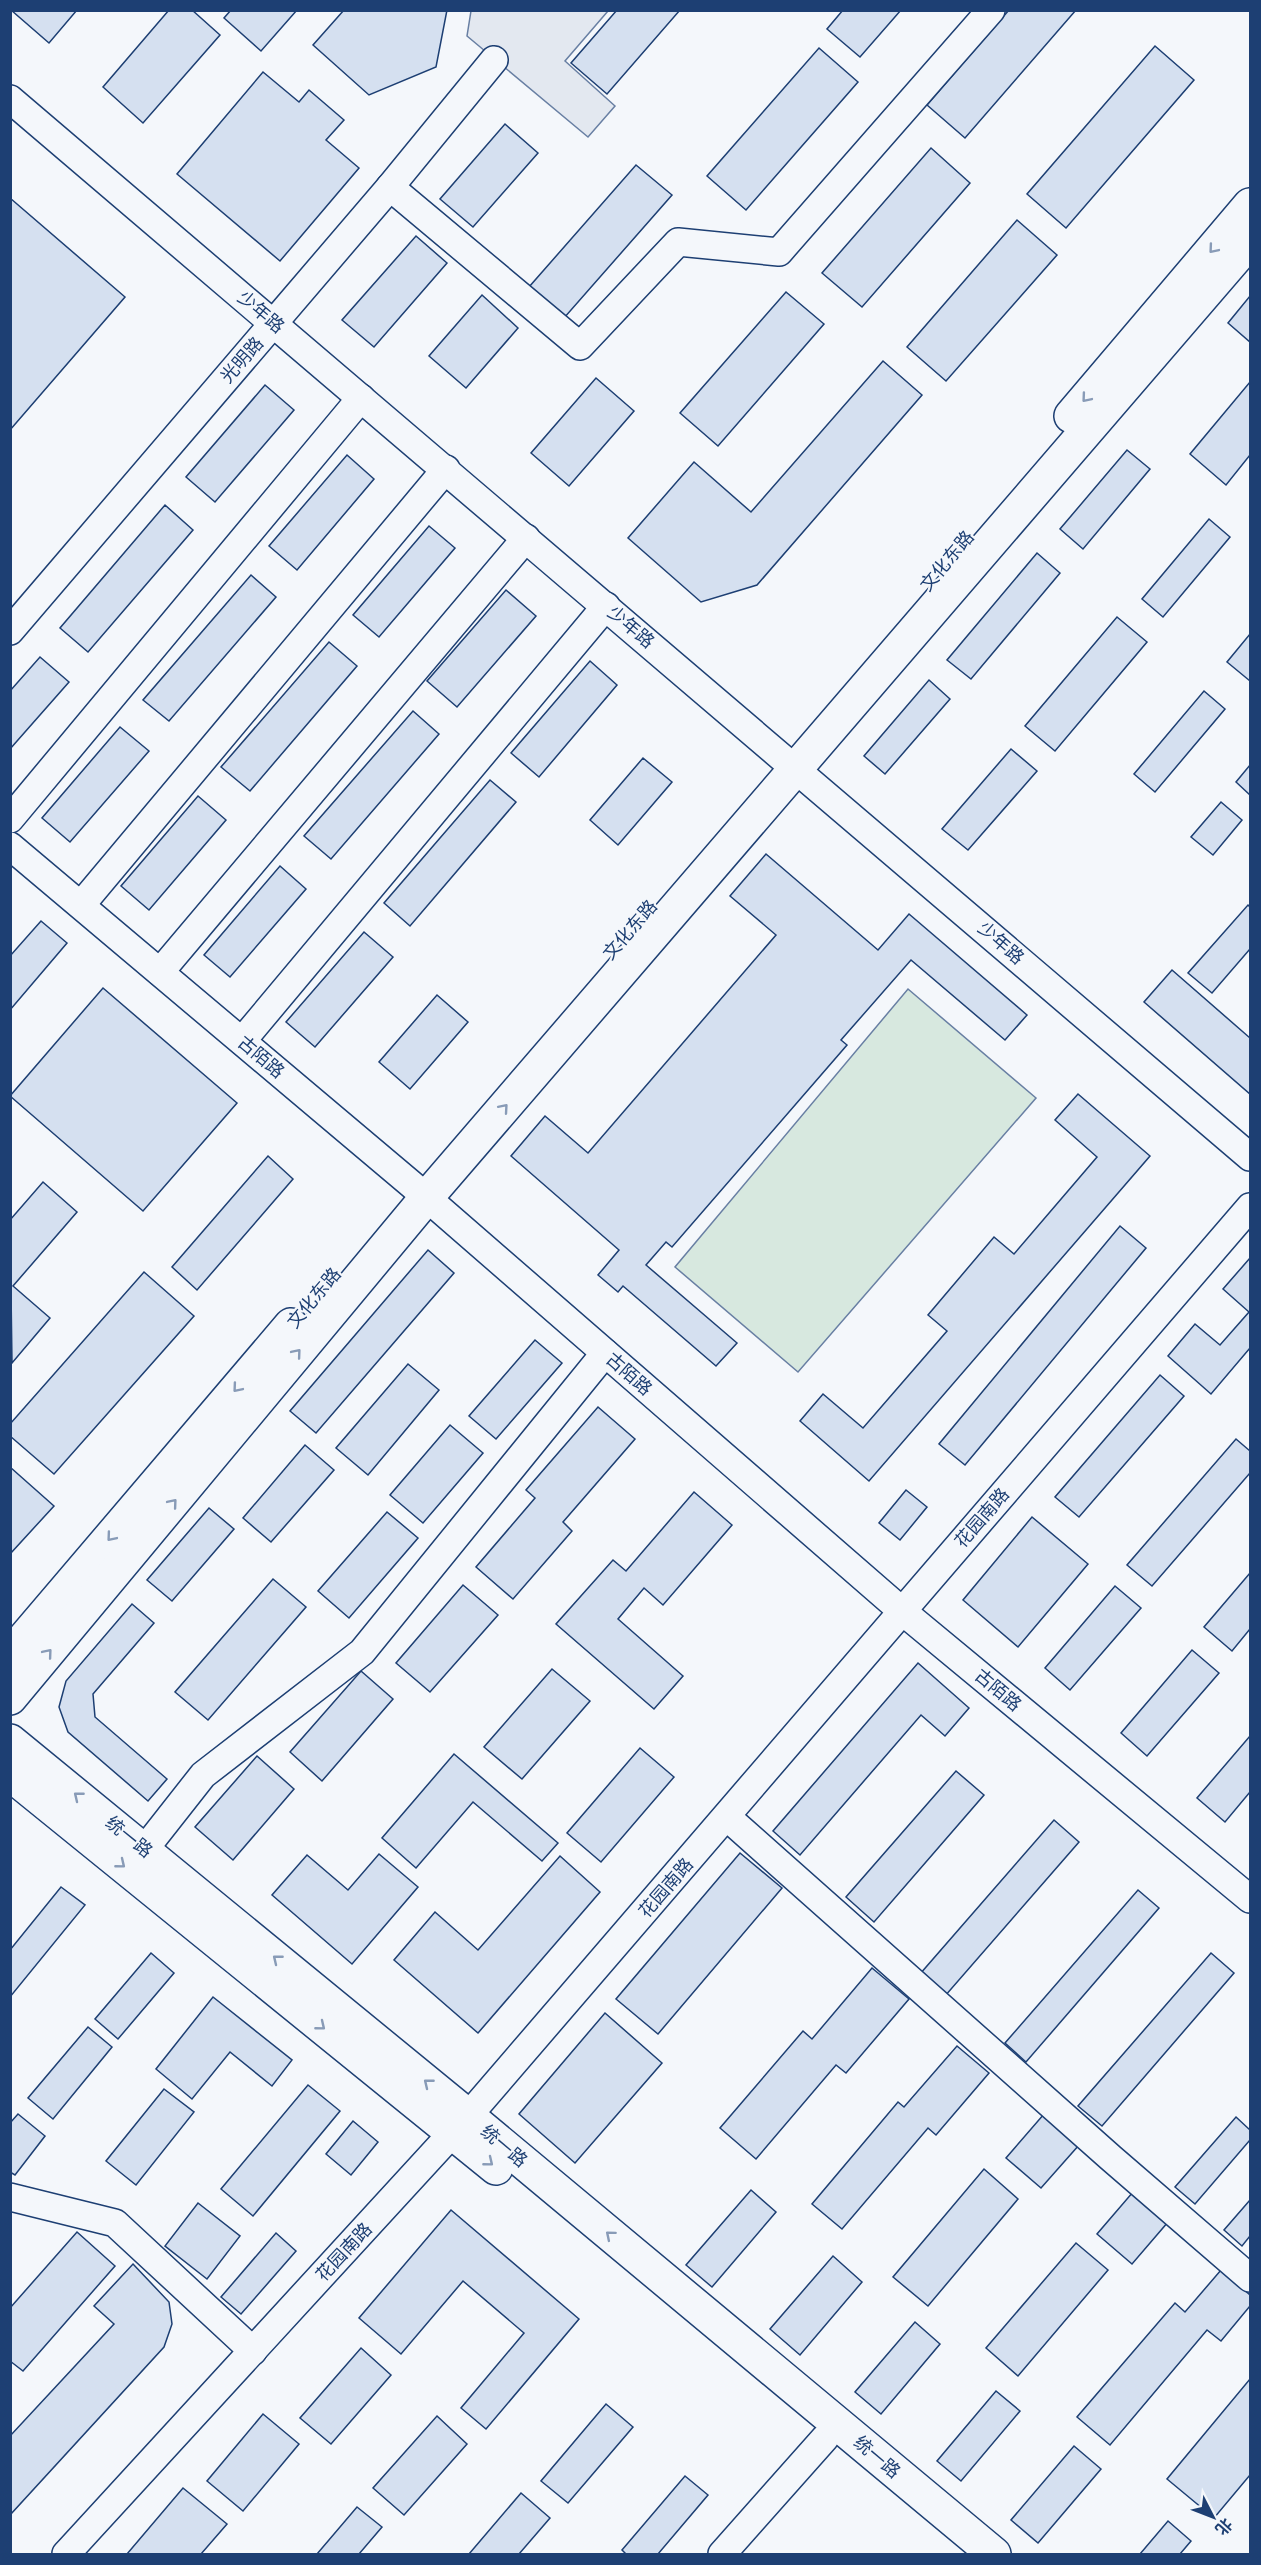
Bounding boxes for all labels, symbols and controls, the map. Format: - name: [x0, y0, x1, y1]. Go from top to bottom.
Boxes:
- one-way arrow: [1209, 242, 1220, 253]
- street label: 少年路: [234, 286, 289, 337]
- street label: 光明路: [216, 332, 267, 387]
- one-way arrow: [1082, 391, 1093, 402]
- street label: 文化东路: [915, 526, 978, 595]
- street label: 少年路: [604, 601, 659, 652]
- street label: 文化东路: [598, 896, 661, 964]
- street label: 少年路: [974, 917, 1029, 968]
- street label: 古陌路: [234, 1031, 289, 1082]
- one-way arrow: [497, 1103, 508, 1114]
- street label: 文化东路: [282, 1263, 345, 1332]
- street label: 古陌路: [602, 1348, 657, 1399]
- one-way arrow: [290, 1349, 301, 1360]
- one-way arrow: [233, 1381, 244, 1392]
- street label: 花园南路: [950, 1484, 1013, 1552]
- one-way arrow: [165, 1499, 176, 1510]
- one-way arrow: [107, 1530, 118, 1541]
- one-way arrow: [41, 1648, 52, 1659]
- street label: 古陌路: [971, 1664, 1026, 1715]
- one-way arrow: [74, 1792, 85, 1803]
- street label: 统一路: [102, 1811, 157, 1862]
- street label: 花园南路: [634, 1854, 697, 1922]
- one-way arrow: [114, 1856, 125, 1867]
- one-way arrow: [273, 1955, 284, 1966]
- one-way arrow: [314, 2019, 325, 2030]
- one-way arrow: [424, 2079, 435, 2090]
- street label: 统一路: [477, 2120, 532, 2171]
- one-way arrow: [482, 2155, 493, 2166]
- street label: 花园南路: [311, 2218, 376, 2285]
- one-way arrow: [606, 2231, 617, 2242]
- street label: 统一路: [850, 2431, 905, 2482]
- north arrow: [1183, 2487, 1243, 2547]
- text: 北: [1211, 2514, 1236, 2539]

